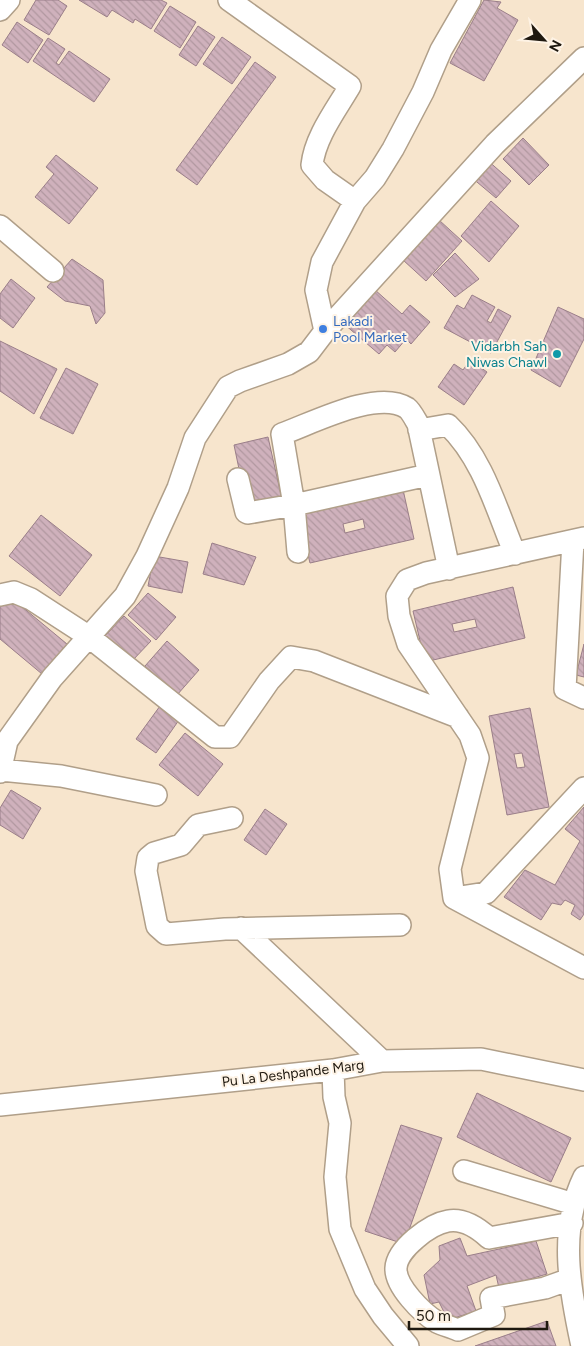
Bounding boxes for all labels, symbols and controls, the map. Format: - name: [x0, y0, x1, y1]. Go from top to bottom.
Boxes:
- north arrow: [519, 15, 569, 65]
- text: N: [545, 37, 565, 54]
- place label: Lakadi Pool Market: [333, 313, 407, 346]
- marker: Lakadi Pool Market: [317, 323, 329, 335]
- place label: Vidarbh Sah Niwas Chawl: [466, 338, 547, 371]
- marker: Vidarbh Sah Niwas Chawl: [551, 348, 563, 360]
- street label: Pu La Deshpande Marg: [221, 1056, 365, 1091]
- scale bar: [409, 1298, 546, 1330]
- text: 50 m: [416, 1307, 451, 1325]

